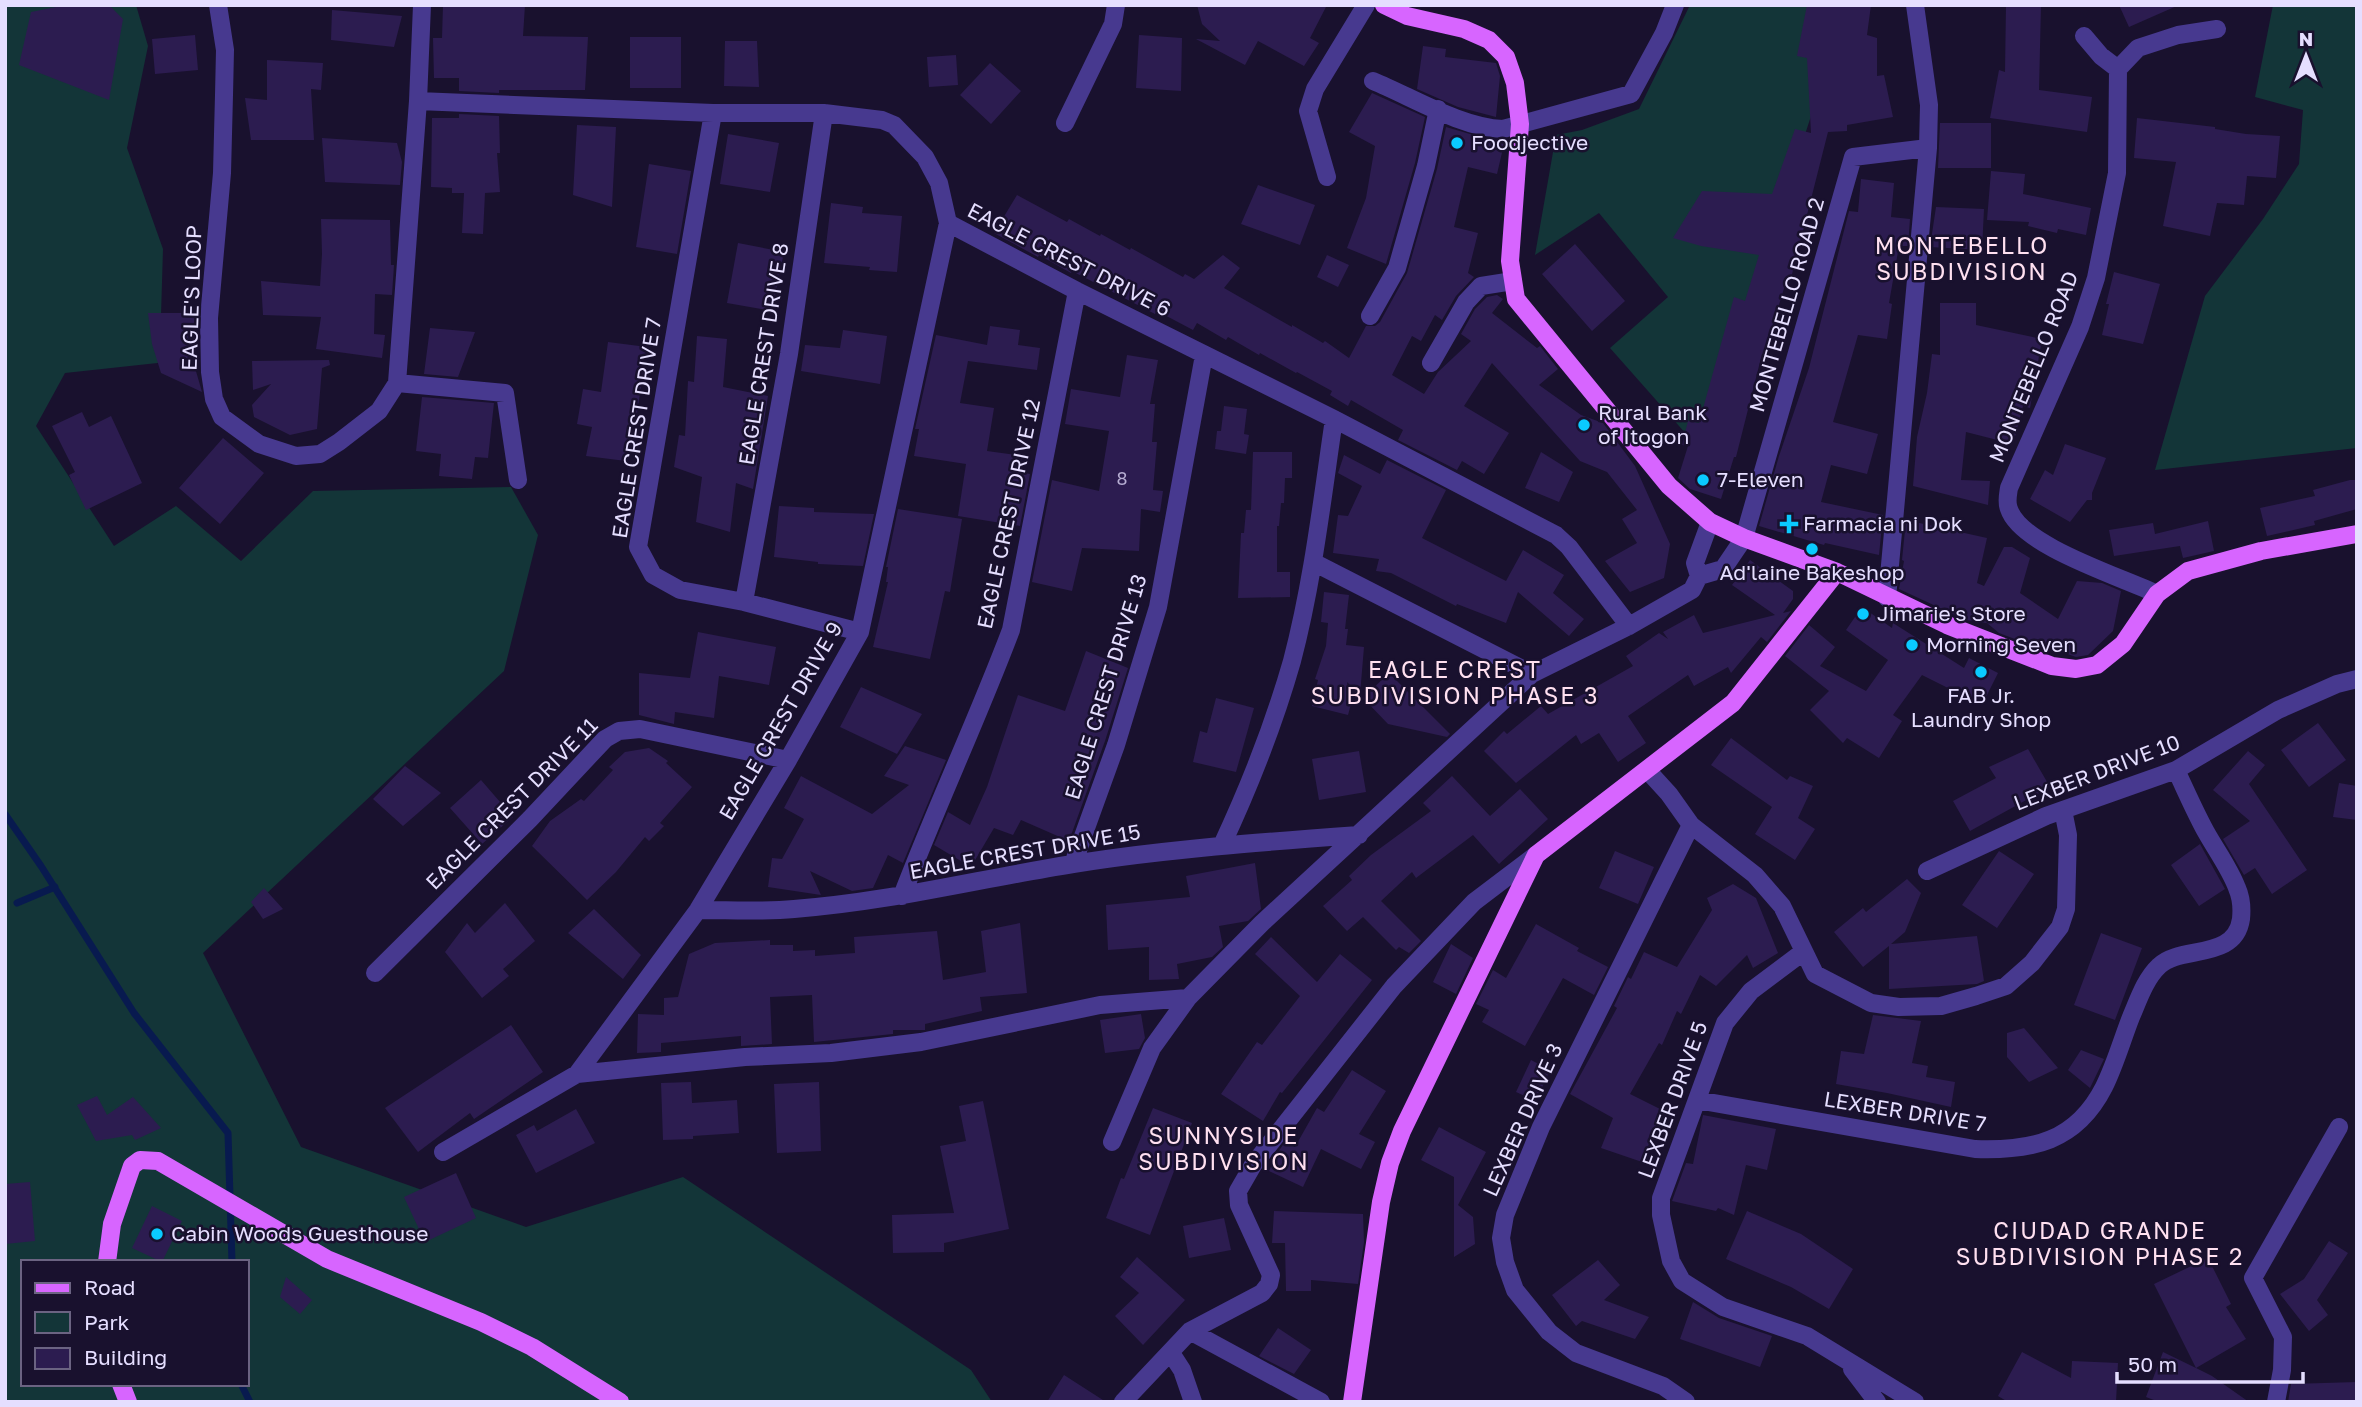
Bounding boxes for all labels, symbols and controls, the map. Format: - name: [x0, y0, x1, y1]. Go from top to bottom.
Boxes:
- north arrow: [2271, 21, 2341, 91]
- text: N: [2299, 27, 2313, 50]
- place label: Foodjective: [1471, 129, 1588, 155]
- marker: Foodjective: [1449, 135, 1465, 151]
- street label: MONTEBELLO ROAD 2: [1743, 195, 1829, 415]
- street label: EAGLE CREST DRIVE 6: [964, 197, 1175, 322]
- street label: EAGLE'S LOOP: [175, 225, 207, 371]
- district label: MONTEBELLO SUBDIVISION: [1875, 231, 2049, 285]
- street label: EAGLE CREST DRIVE 8: [733, 241, 793, 467]
- street label: MONTEBELLO ROAD: [1983, 267, 2083, 466]
- street label: EAGLE CREST DRIVE 7: [606, 316, 666, 540]
- street label: EAGLE CREST DRIVE 12: [971, 397, 1045, 631]
- place label: Rural Bank of Itogon: [1598, 399, 1707, 449]
- marker: Rural Bank of Itogon: [1576, 417, 1592, 433]
- place label: 7-Eleven: [1717, 466, 1804, 492]
- house number: 8: [1117, 467, 1127, 489]
- marker: 7-Eleven: [1695, 472, 1711, 488]
- place label: Farmacia ni Dok: [1803, 510, 1963, 536]
- marker: Farmacia ni Dok: [1781, 516, 1797, 532]
- marker: Ad'laine Bakeshop: [1804, 541, 1820, 557]
- place label: Ad'laine Bakeshop: [1719, 559, 1905, 585]
- street label: EAGLE CREST DRIVE 13: [1058, 571, 1152, 803]
- place label: Jimarie's Store: [1877, 600, 2026, 626]
- marker: Jimarie's Store: [1855, 606, 1871, 622]
- street label: EAGLE CREST DRIVE 9: [713, 617, 848, 824]
- place label: Morning Seven: [1926, 631, 2076, 657]
- marker: Morning Seven: [1904, 637, 1920, 653]
- district label: EAGLE CREST SUBDIVISION PHASE 3: [1311, 655, 1599, 709]
- marker: FAB Jr. Laundry Shop: [1973, 664, 1989, 680]
- place label: FAB Jr. Laundry Shop: [1911, 682, 2051, 732]
- street label: EAGLE CREST DRIVE 11: [420, 712, 603, 895]
- street label: LEXBER DRIVE 10: [2010, 728, 2183, 816]
- street label: EAGLE CREST DRIVE 15: [907, 818, 1142, 884]
- street label: LEXBER DRIVE 5: [1632, 1018, 1712, 1182]
- street label: LEXBER DRIVE 3: [1477, 1039, 1568, 1200]
- street label: LEXBER DRIVE 7: [1822, 1085, 1988, 1137]
- district label: SUNNYSIDE SUBDIVISION: [1138, 1121, 1310, 1175]
- district label: CIUDAD GRANDE SUBDIVISION PHASE 2: [1956, 1216, 2244, 1270]
- place label: Cabin Woods Guesthouse: [171, 1220, 428, 1246]
- marker: Cabin Woods Guesthouse: [149, 1226, 165, 1242]
- legend: [21, 1260, 248, 1386]
- text: Road: [84, 1274, 135, 1300]
- text: Park: [84, 1309, 130, 1335]
- scale bar: [2117, 1340, 2302, 1384]
- text: Building: [84, 1344, 167, 1370]
- text: 50 m: [2128, 1351, 2177, 1377]

